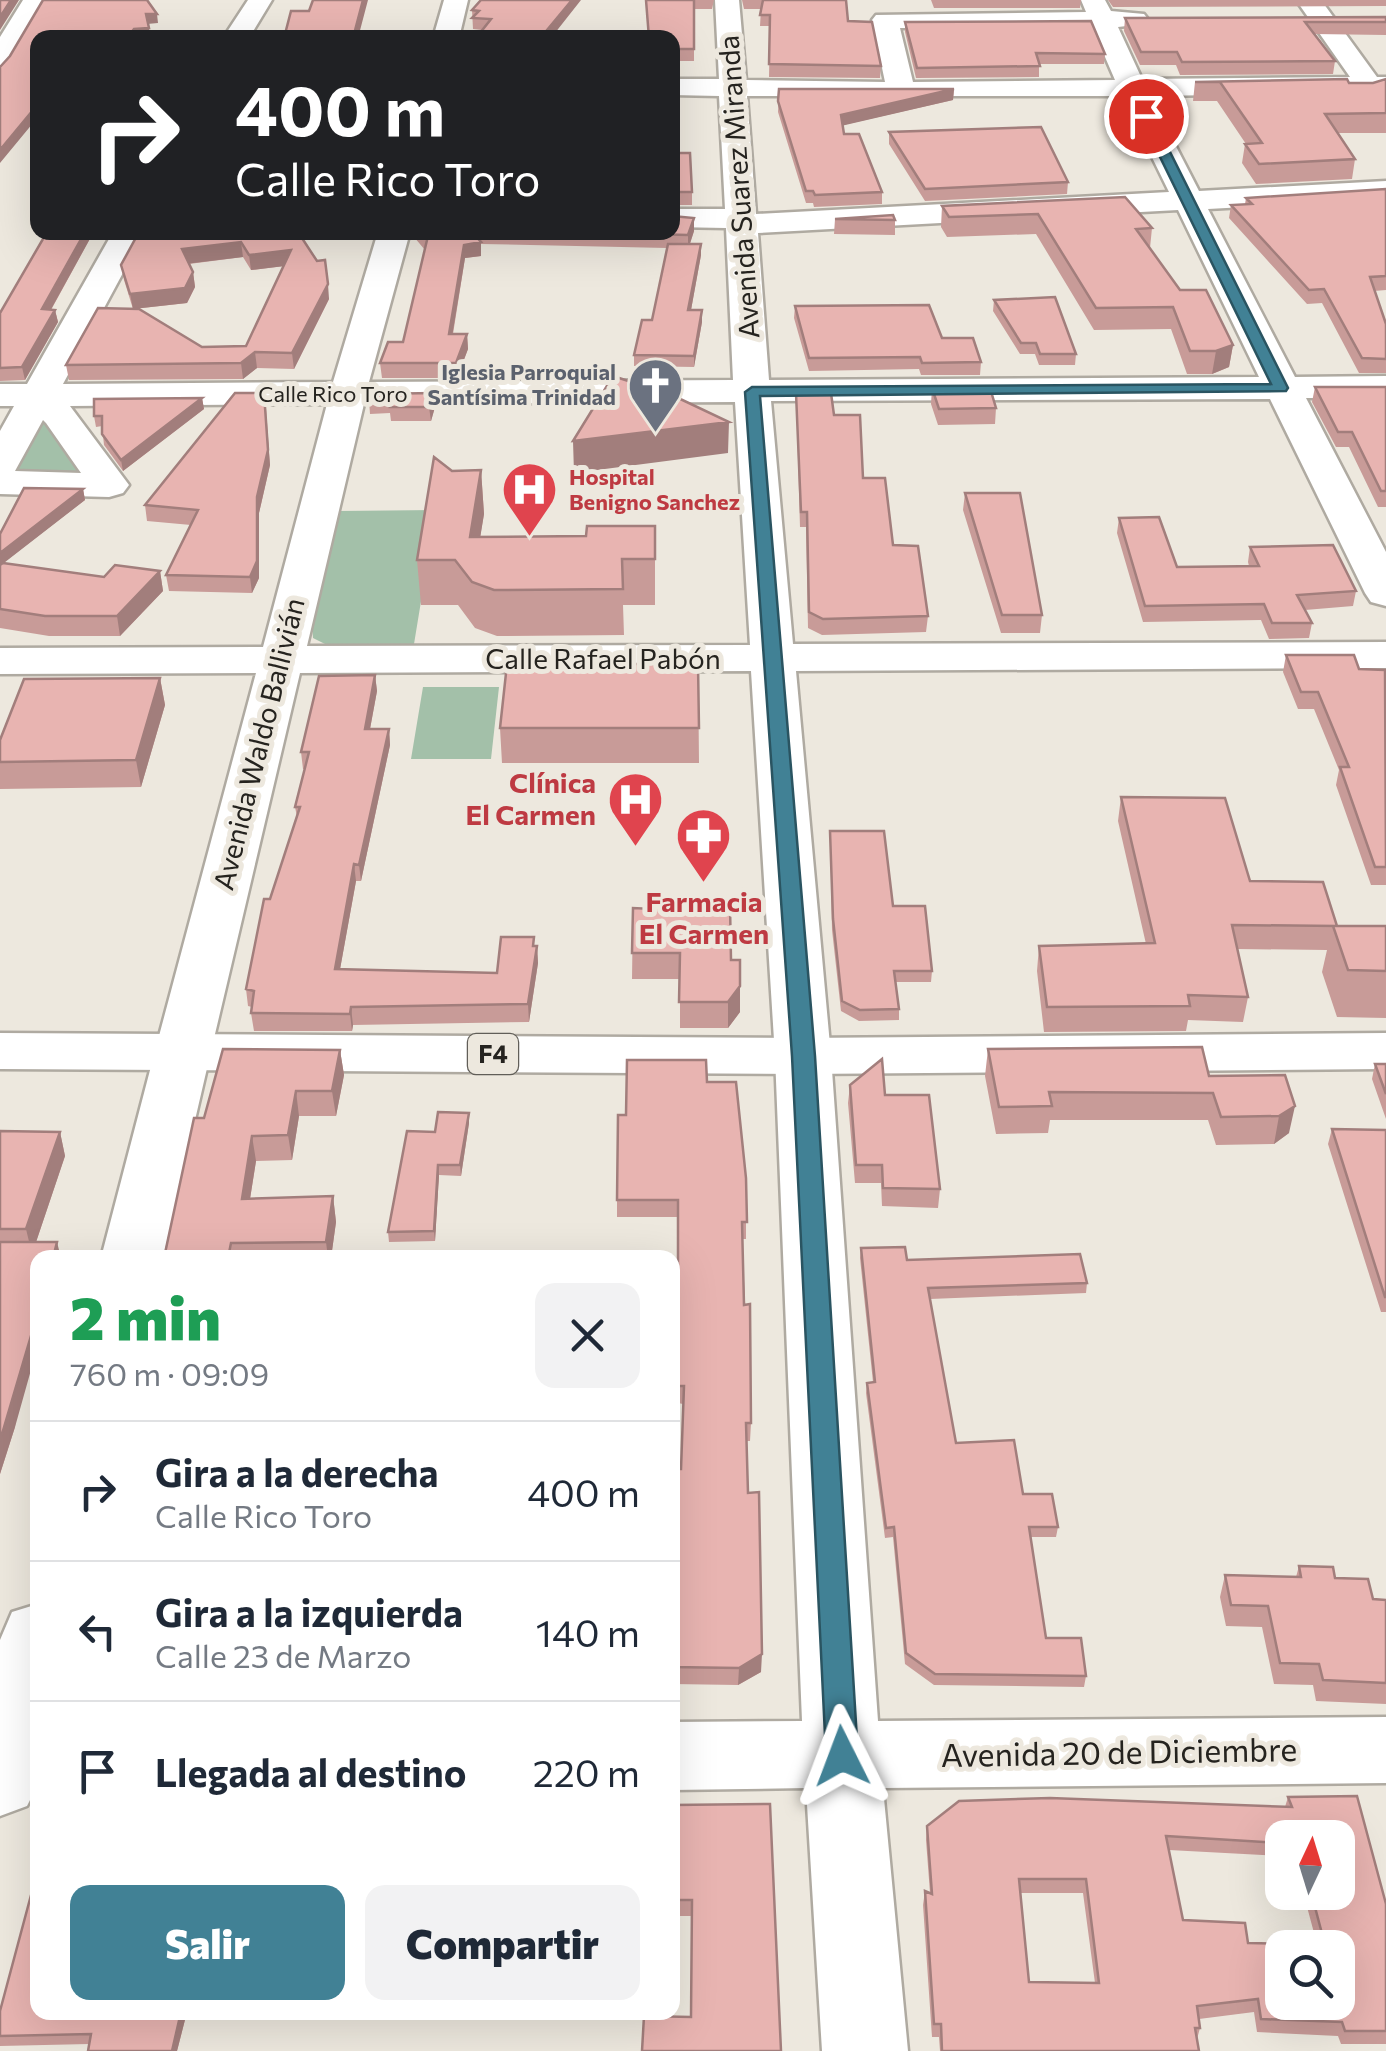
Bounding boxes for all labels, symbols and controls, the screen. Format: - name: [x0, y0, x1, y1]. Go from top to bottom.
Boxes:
- street label: Avenida Suarez Miranda: [710, 34, 766, 340]
- text: 400 m: [235, 65, 445, 150]
- icon: right: [70, 70, 200, 200]
- pin: [1104, 74, 1189, 159]
- icon: arrive: [1119, 89, 1174, 144]
- text: Calle Rico Toro: [235, 150, 540, 205]
- church icon: Iglesia Parroquial Santísima Trinidad: [625, 355, 685, 434]
- place label: Iglesia Parroquial Santísima Trinidad: [427, 358, 616, 410]
- street label: Calle Rico Toro: [258, 380, 408, 407]
- hospital icon: Hospital Benigno Sanchez: [500, 460, 560, 539]
- place label: Hospital Benigno Sanchez: [569, 463, 740, 515]
- street label: Avenida Waldo Ballivián: [205, 594, 311, 893]
- street label: Calle Rafael Pabón: [485, 641, 721, 675]
- place label: Clínica El Carmen: [466, 765, 596, 831]
- hospital icon: Clínica El Carmen: [605, 769, 665, 848]
- pharmacy icon: Farmacia El Carmen: [674, 806, 734, 885]
- place label: Farmacia El Carmen: [639, 884, 769, 950]
- road number: F4: [468, 1034, 518, 1074]
- text: 2 min: [70, 1279, 221, 1352]
- button: close: [535, 1283, 640, 1388]
- text: 760 m · 09:09: [70, 1353, 269, 1393]
- text: Gira a la derecha: [155, 1448, 439, 1495]
- icon: right: [70, 1464, 125, 1519]
- text: 400 m: [527, 1468, 640, 1515]
- text: Calle Rico Toro: [155, 1495, 372, 1535]
- text: Gira a la izquierda: [155, 1588, 463, 1635]
- icon: left: [70, 1604, 125, 1659]
- text: 140 m: [536, 1608, 640, 1655]
- text: Calle 23 de Marzo: [155, 1635, 411, 1675]
- position arrow: [790, 1704, 894, 1808]
- street label: Avenida 20 de Diciembre: [940, 1728, 1297, 1774]
- icon: arrive: [70, 1744, 125, 1799]
- text: Llegada al destino: [155, 1748, 466, 1795]
- text: 220 m: [533, 1748, 640, 1795]
- north arrow: [1265, 1820, 1355, 1910]
- map controls: [1265, 1820, 1355, 2020]
- button: Salir: [70, 1885, 345, 2000]
- button: Compartir: [365, 1885, 640, 2000]
- button: search: [1265, 1930, 1355, 2020]

